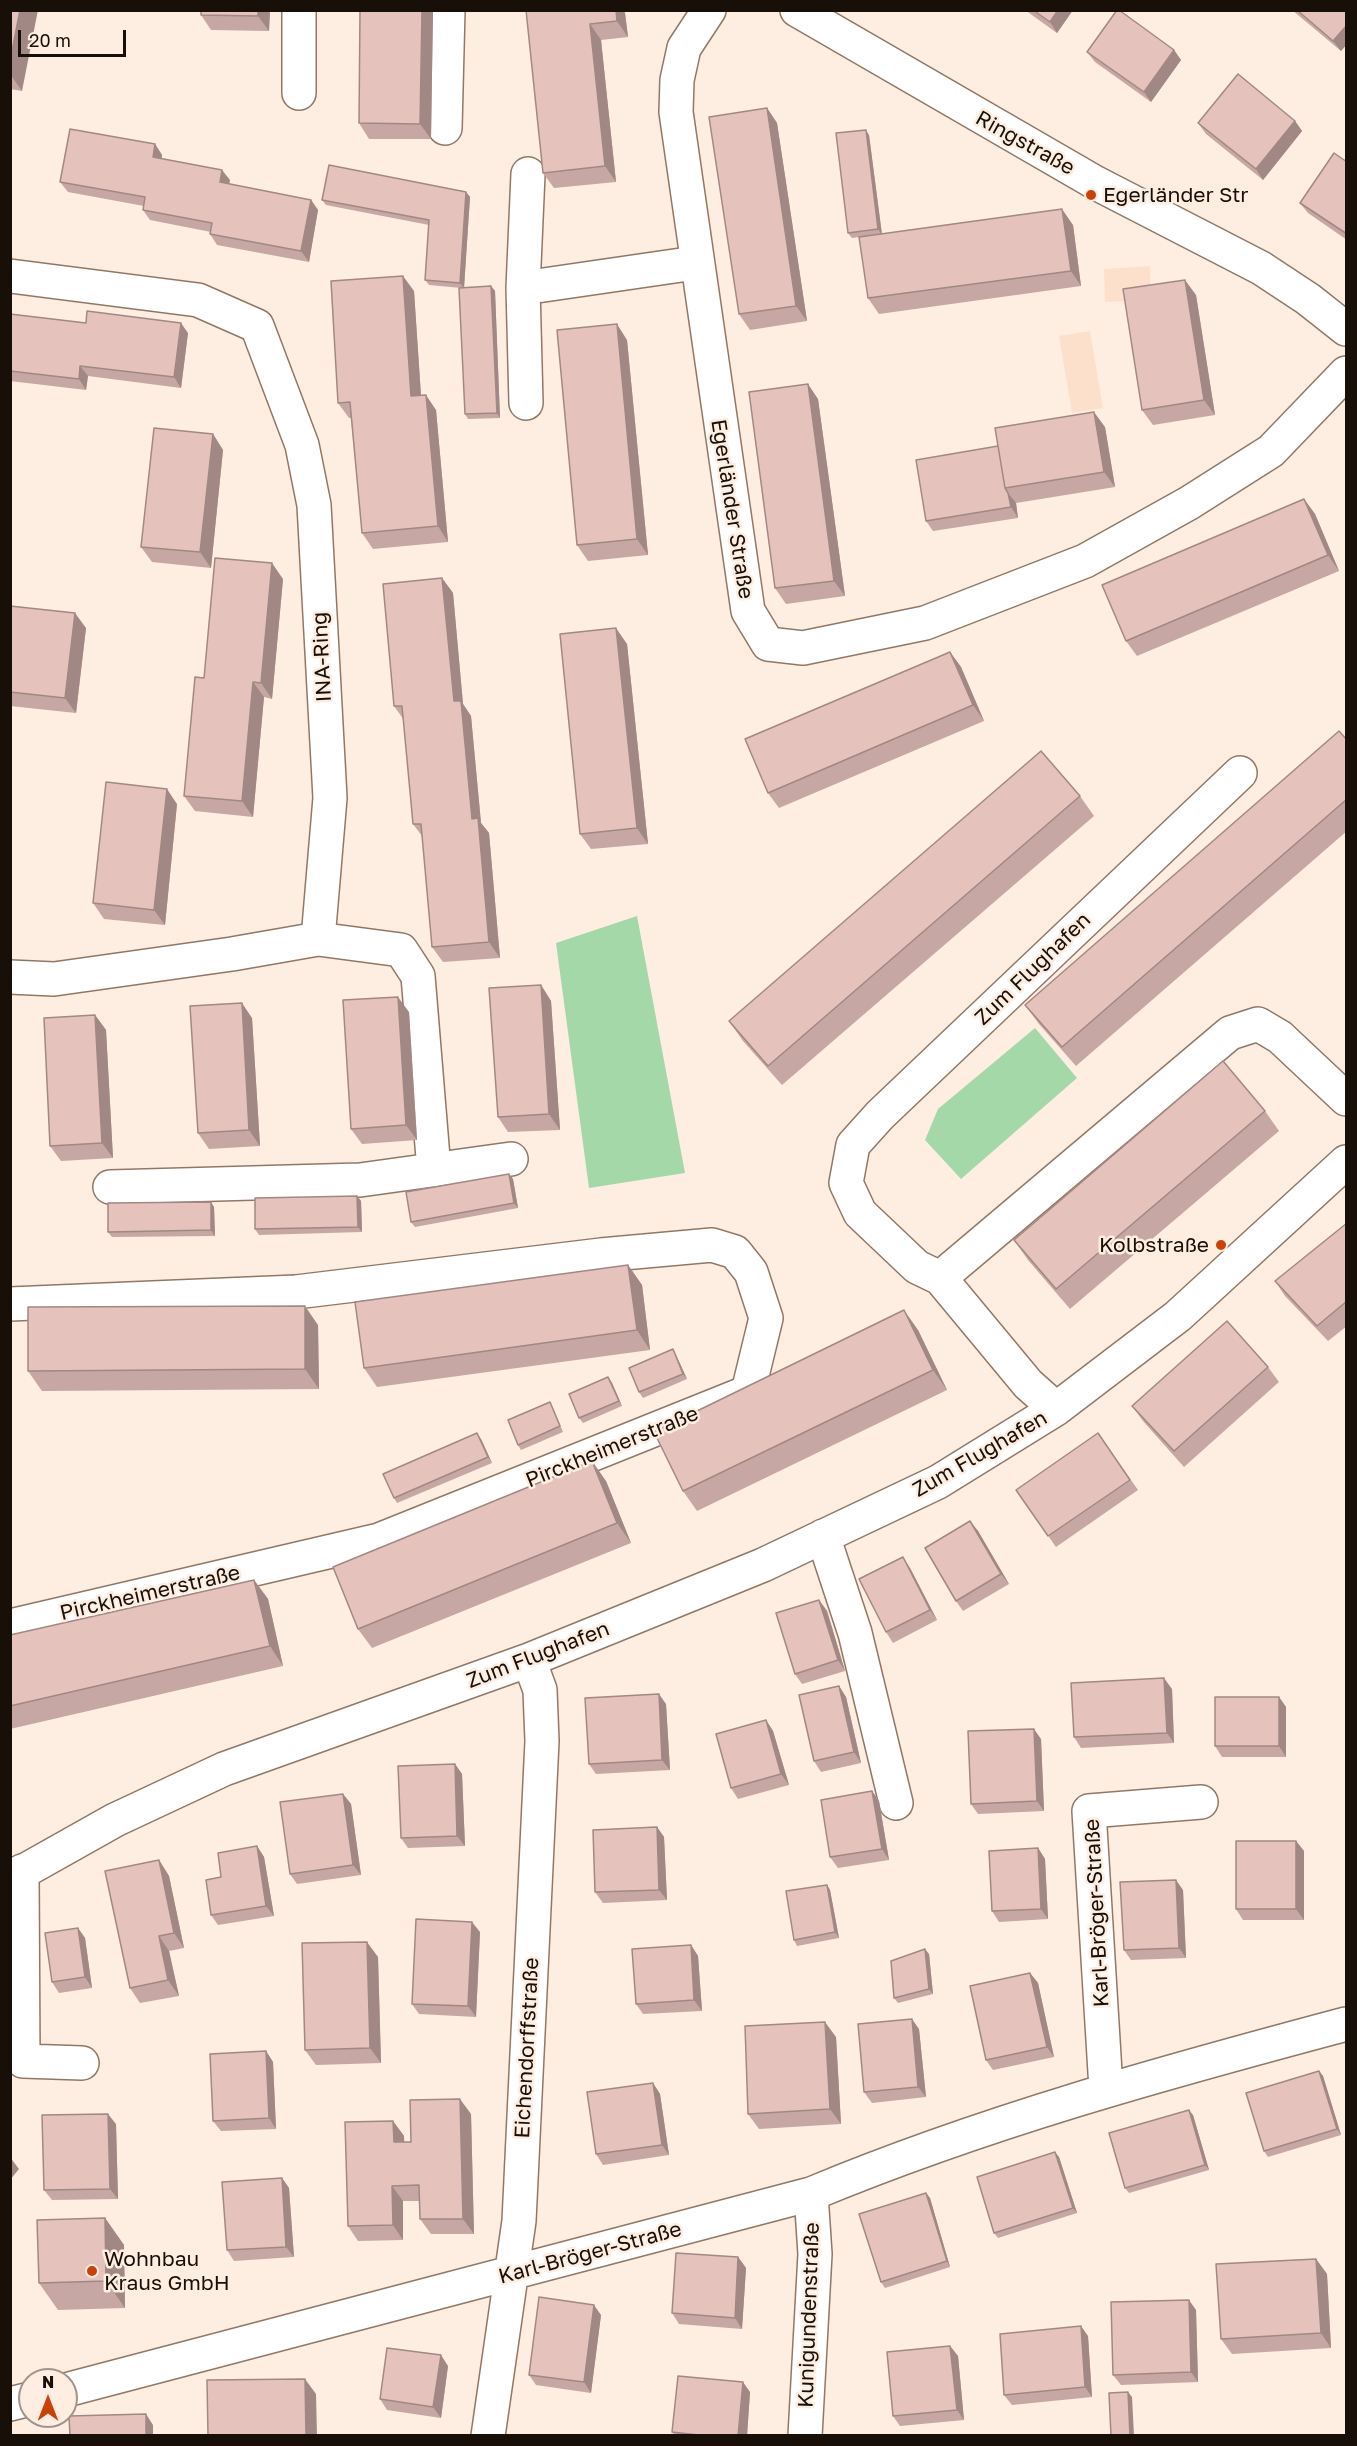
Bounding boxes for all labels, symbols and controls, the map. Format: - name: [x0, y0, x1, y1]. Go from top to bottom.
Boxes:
- scale bar: [21, 18, 129, 56]
- text: 20 m: [29, 29, 71, 51]
- street label: Ringstraße: [971, 105, 1079, 181]
- place label: Egerländer Str: [1103, 182, 1249, 208]
- marker: Egerländer Str: [1084, 188, 1098, 202]
- street label: Egerländer Straße: [705, 417, 759, 601]
- street label: INA-Ring: [307, 611, 337, 703]
- street label: Zum Flughafen: [970, 908, 1096, 1030]
- place label: Kolbstraße: [1099, 1232, 1209, 1258]
- marker: Kolbstraße: [1214, 1238, 1228, 1252]
- street label: Pirckheimerstraße: [522, 1401, 702, 1493]
- street label: Zum Flughafen: [908, 1405, 1052, 1503]
- street label: Pirckheimerstraße: [57, 1560, 243, 1626]
- street label: Zum Flughafen: [463, 1616, 613, 1694]
- street label: Karl-Bröger-Straße: [1079, 1818, 1115, 2008]
- street label: Eichendorffstraße: [510, 1957, 544, 2139]
- street label: Karl-Bröger-Straße: [496, 2216, 684, 2290]
- street label: Kunigundenstraße: [793, 2222, 825, 2408]
- place label: Wohnbau Kraus GmbH: [104, 2246, 230, 2296]
- marker: Wohnbau Kraus GmbH: [85, 2264, 99, 2278]
- north arrow: [18, 2368, 78, 2428]
- text: N: [42, 2372, 54, 2392]

